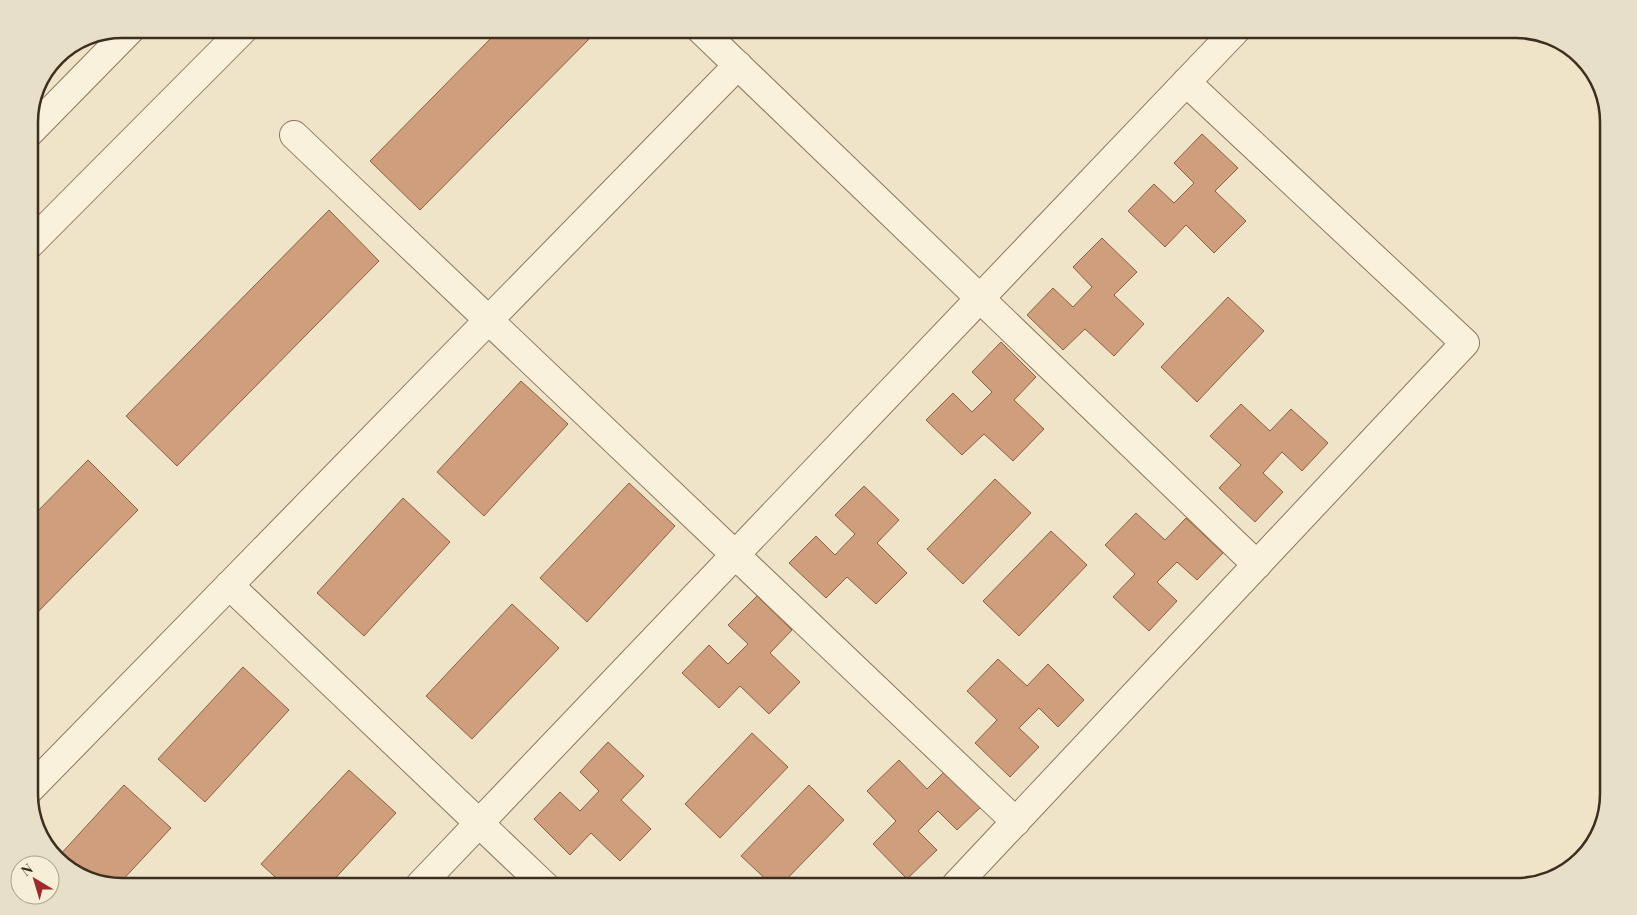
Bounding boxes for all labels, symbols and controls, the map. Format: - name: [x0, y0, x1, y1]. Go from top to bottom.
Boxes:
- north arrow: [10, 855, 60, 905]
- text: N: [17, 859, 37, 880]

